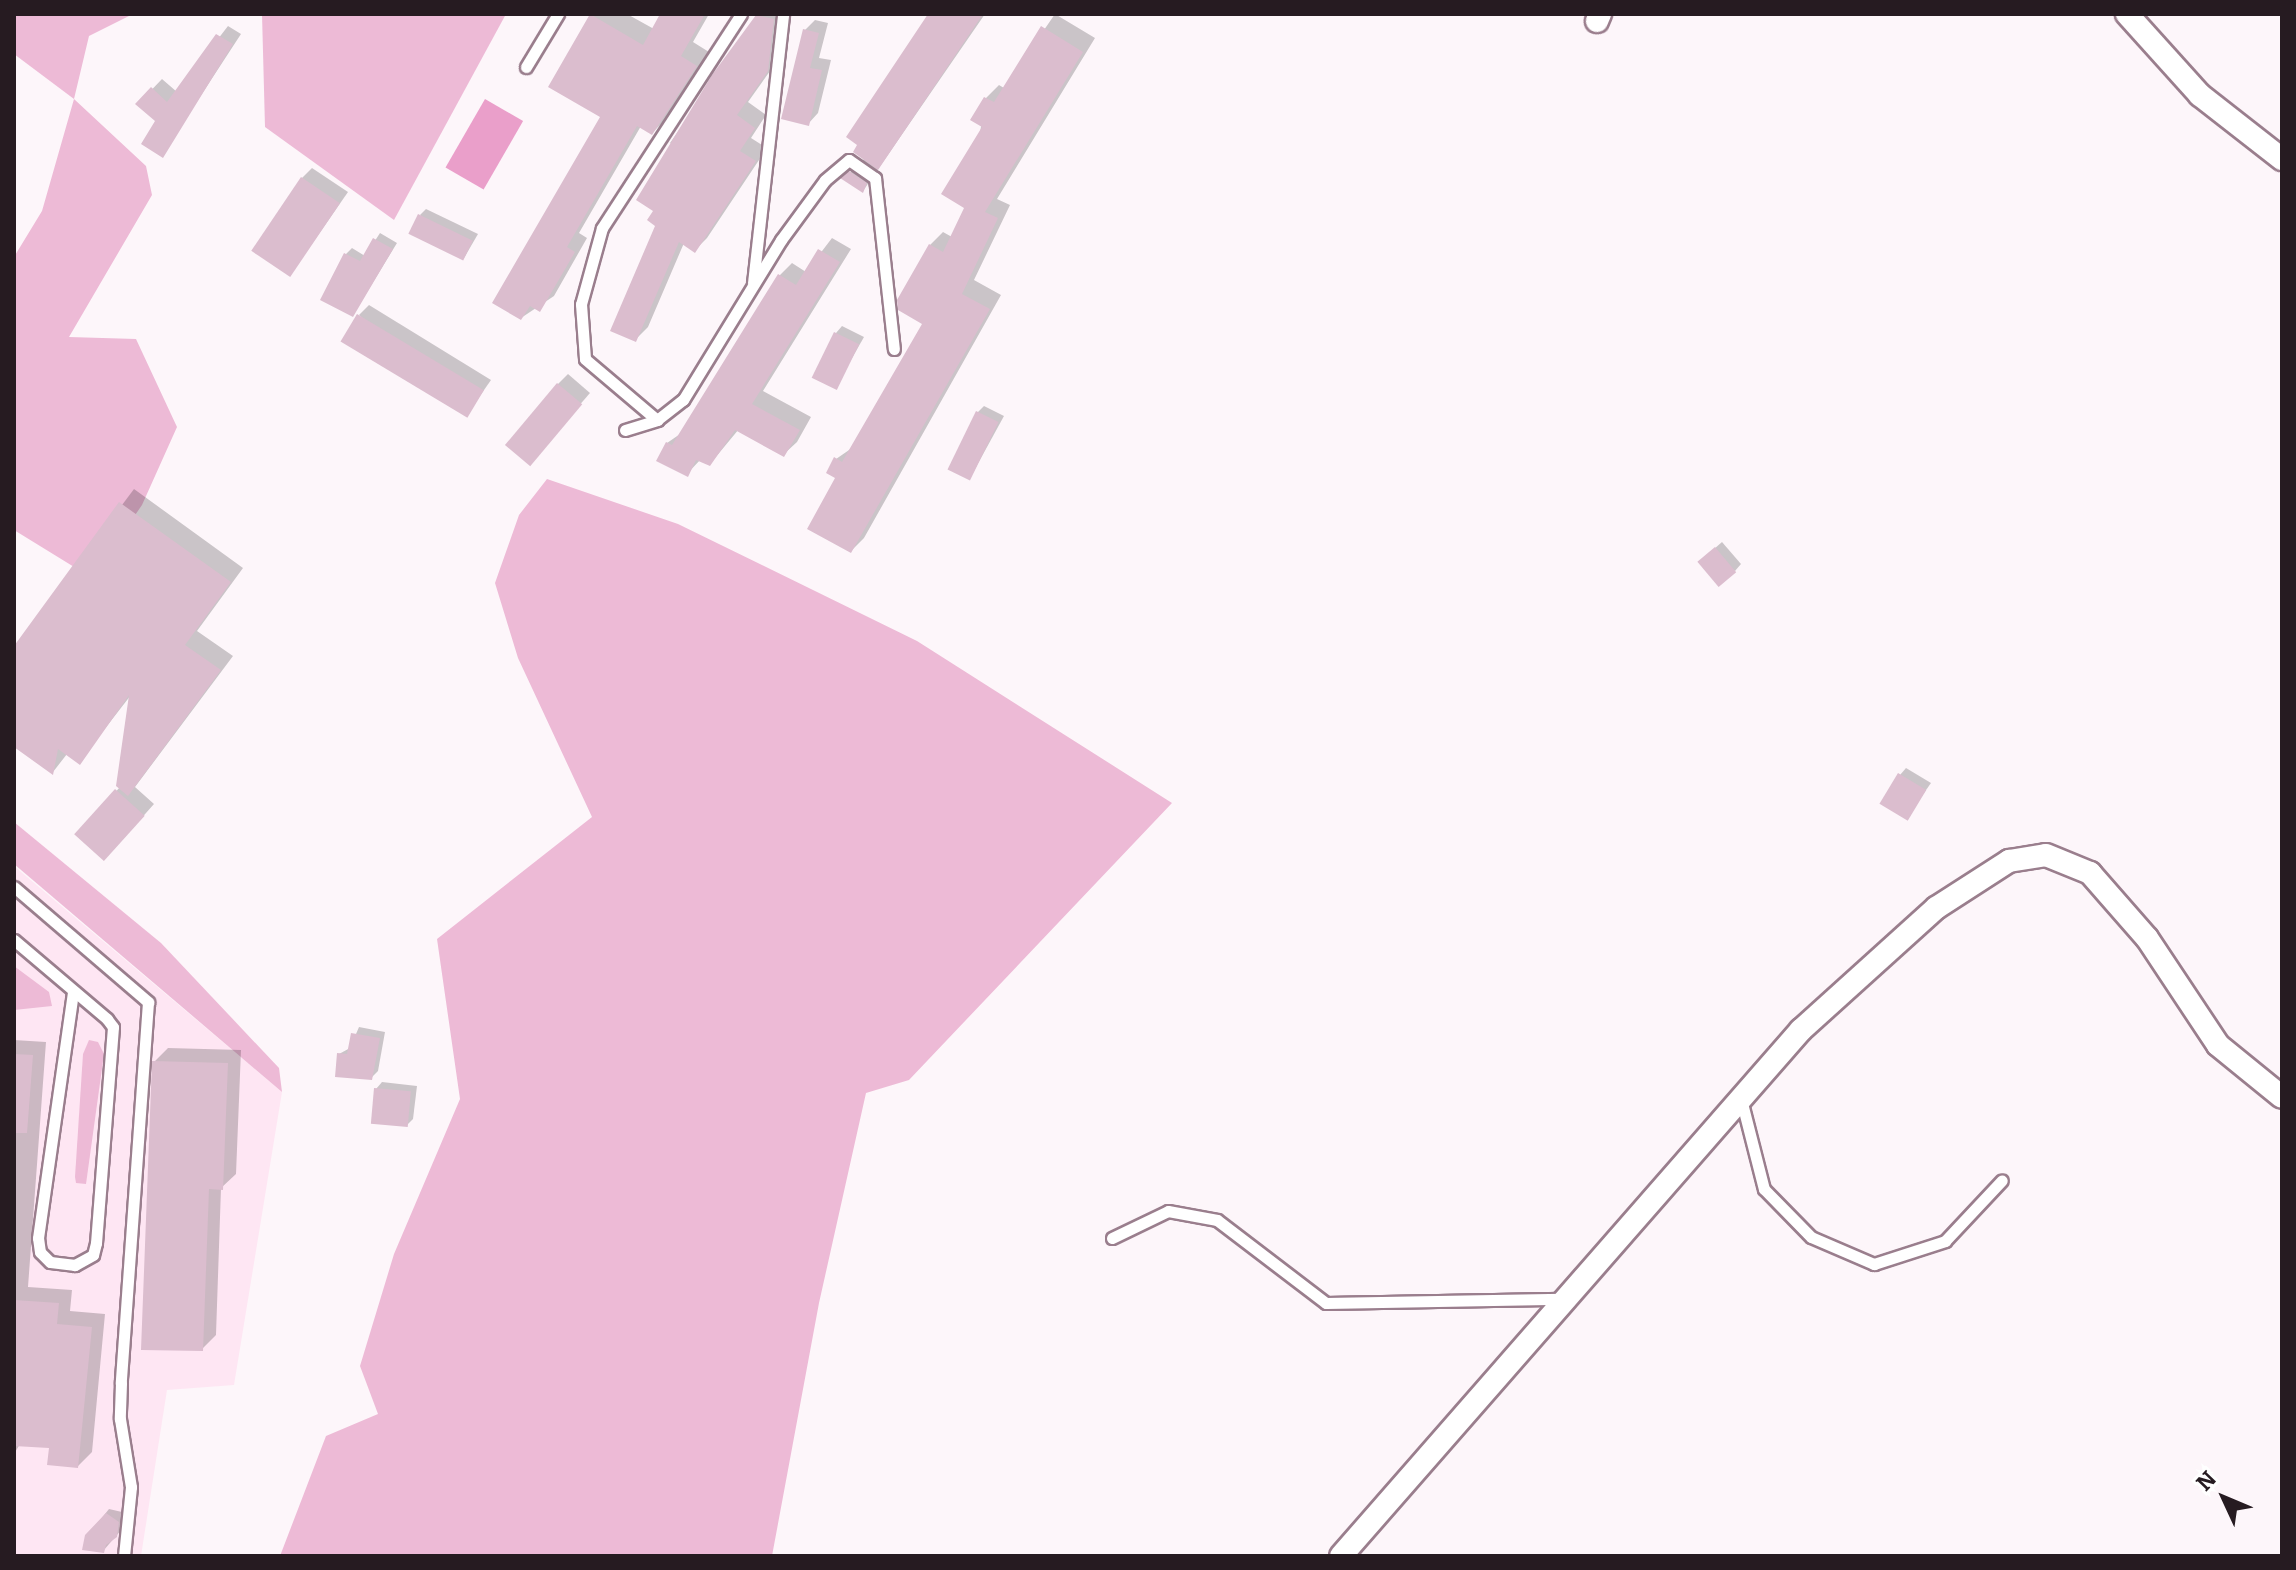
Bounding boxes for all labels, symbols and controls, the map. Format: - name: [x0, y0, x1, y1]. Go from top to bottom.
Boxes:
- north arrow: [2184, 1458, 2264, 1538]
- text: N: [2191, 1465, 2222, 1496]

